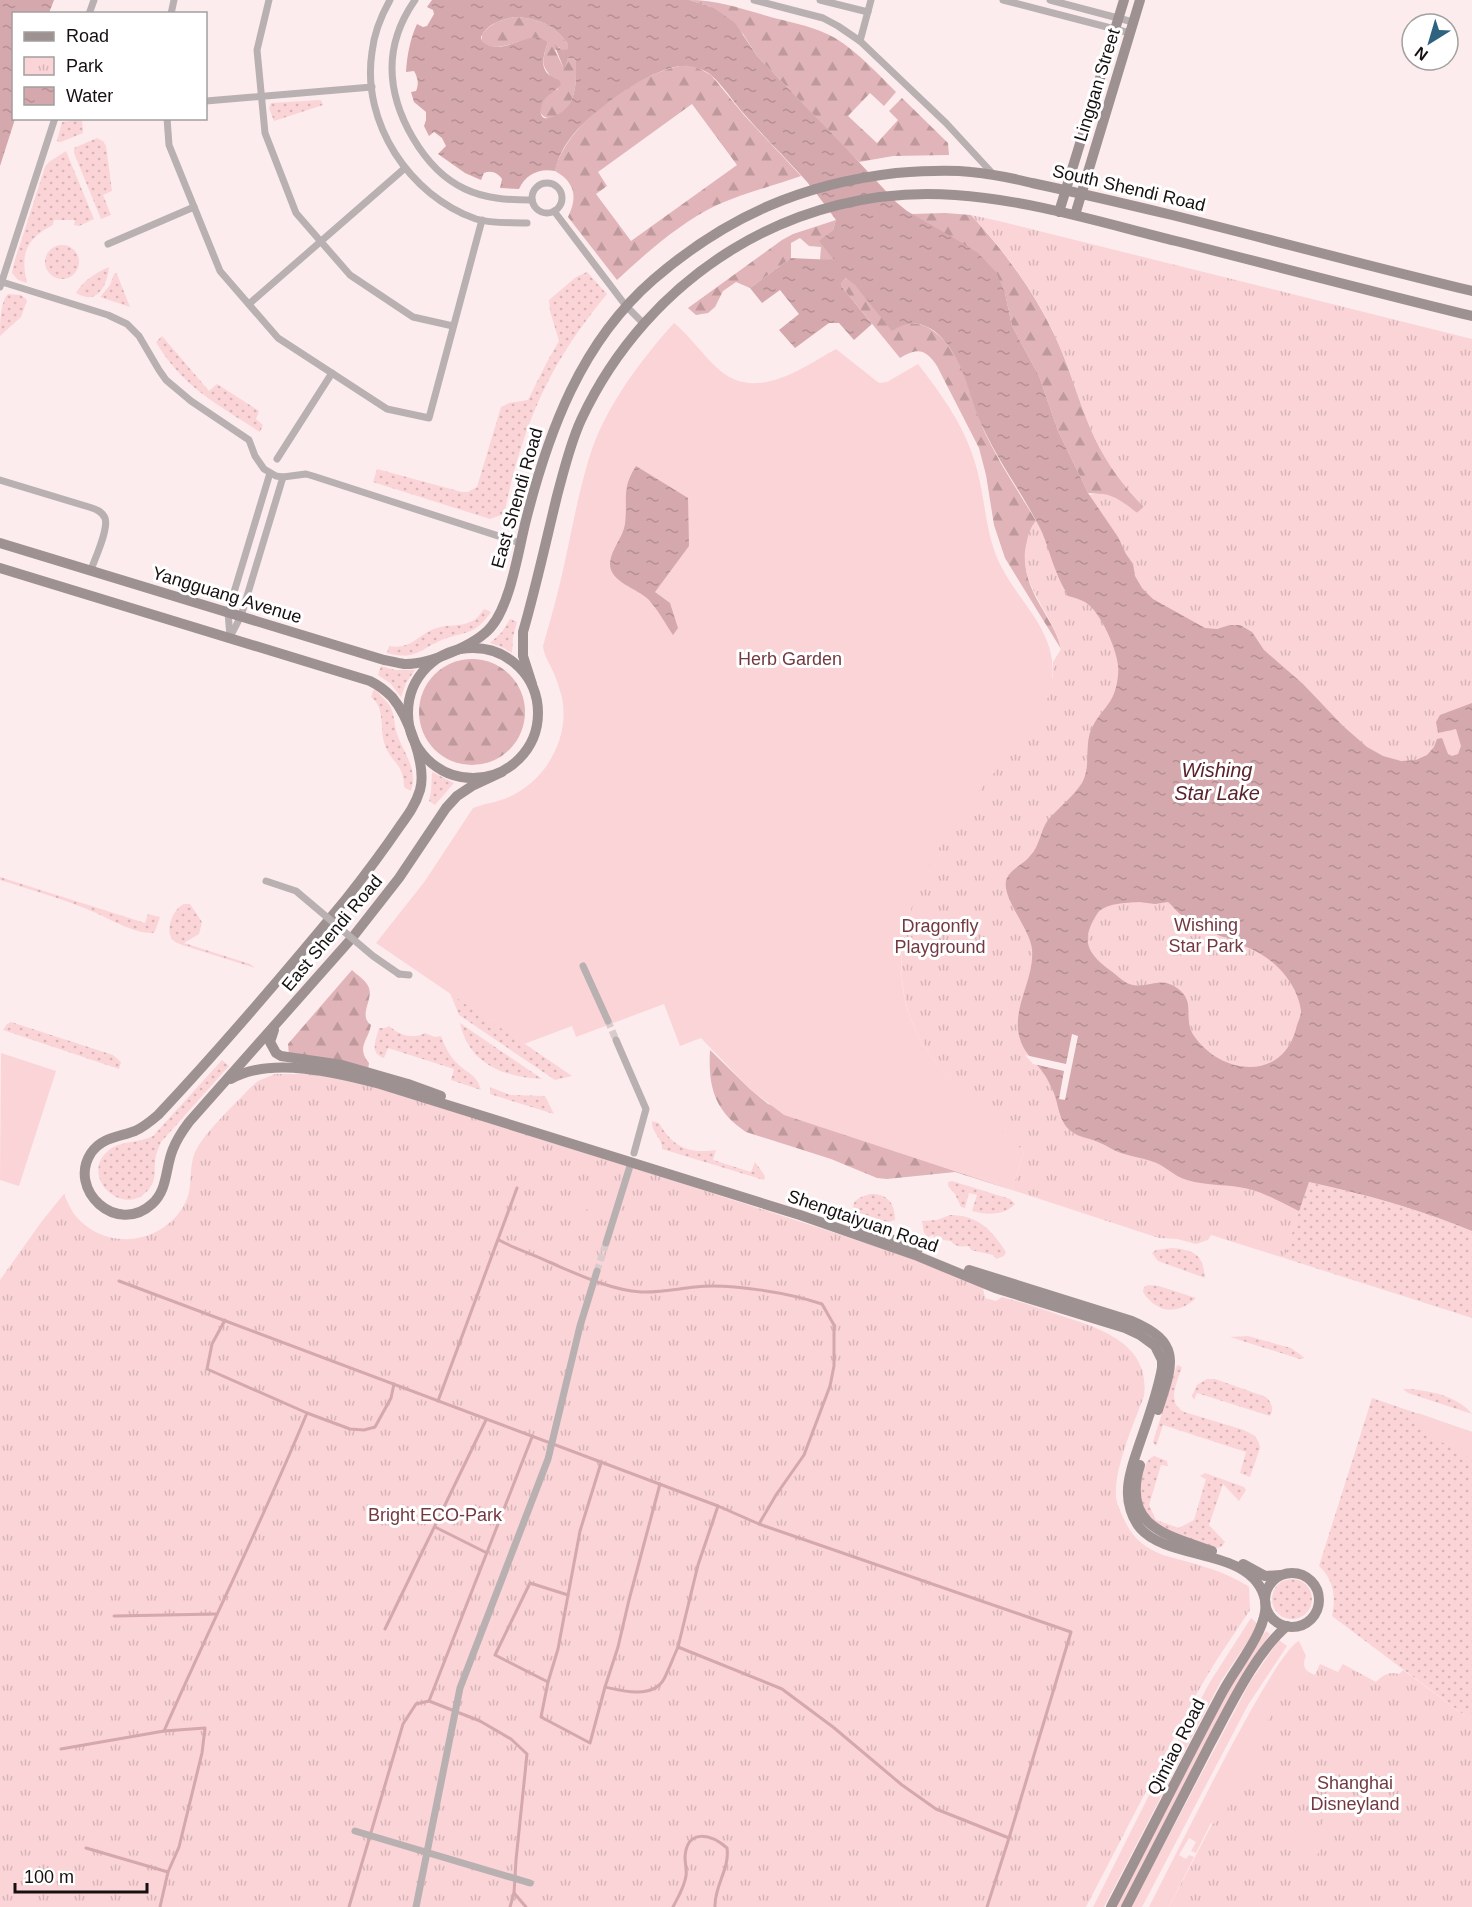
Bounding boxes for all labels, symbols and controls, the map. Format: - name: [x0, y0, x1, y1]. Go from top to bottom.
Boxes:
- legend: [12, 12, 207, 120]
- north arrow: [1400, 12, 1460, 72]
- text: Road: [66, 26, 109, 46]
- street label: Linggan Street: [1070, 26, 1124, 144]
- text: N: [1412, 43, 1431, 64]
- text: Park: [66, 56, 104, 76]
- text: Water: [66, 86, 113, 106]
- street label: South Shendi Road: [1051, 161, 1207, 215]
- street label: East Shendi Road: [487, 425, 547, 571]
- street label: Yangguang Avenue: [150, 563, 304, 627]
- park label: Herb Garden: [738, 649, 842, 669]
- water label: Wishing Star Lake: [1174, 759, 1260, 804]
- street label: East Shendi Road: [278, 871, 386, 995]
- park label: Wishing Star Park: [1168, 915, 1245, 956]
- park label: Dragonfly Playground: [894, 916, 986, 957]
- street label: Shengtaiyuan Road: [785, 1186, 941, 1256]
- park label: Bright ECO-Park: [368, 1505, 503, 1525]
- street label: Qimiao Road: [1143, 1696, 1209, 1798]
- park label: Shanghai Disneyland: [1310, 1773, 1400, 1814]
- scale bar: [15, 1856, 147, 1894]
- text: 100 m: [24, 1867, 74, 1887]

